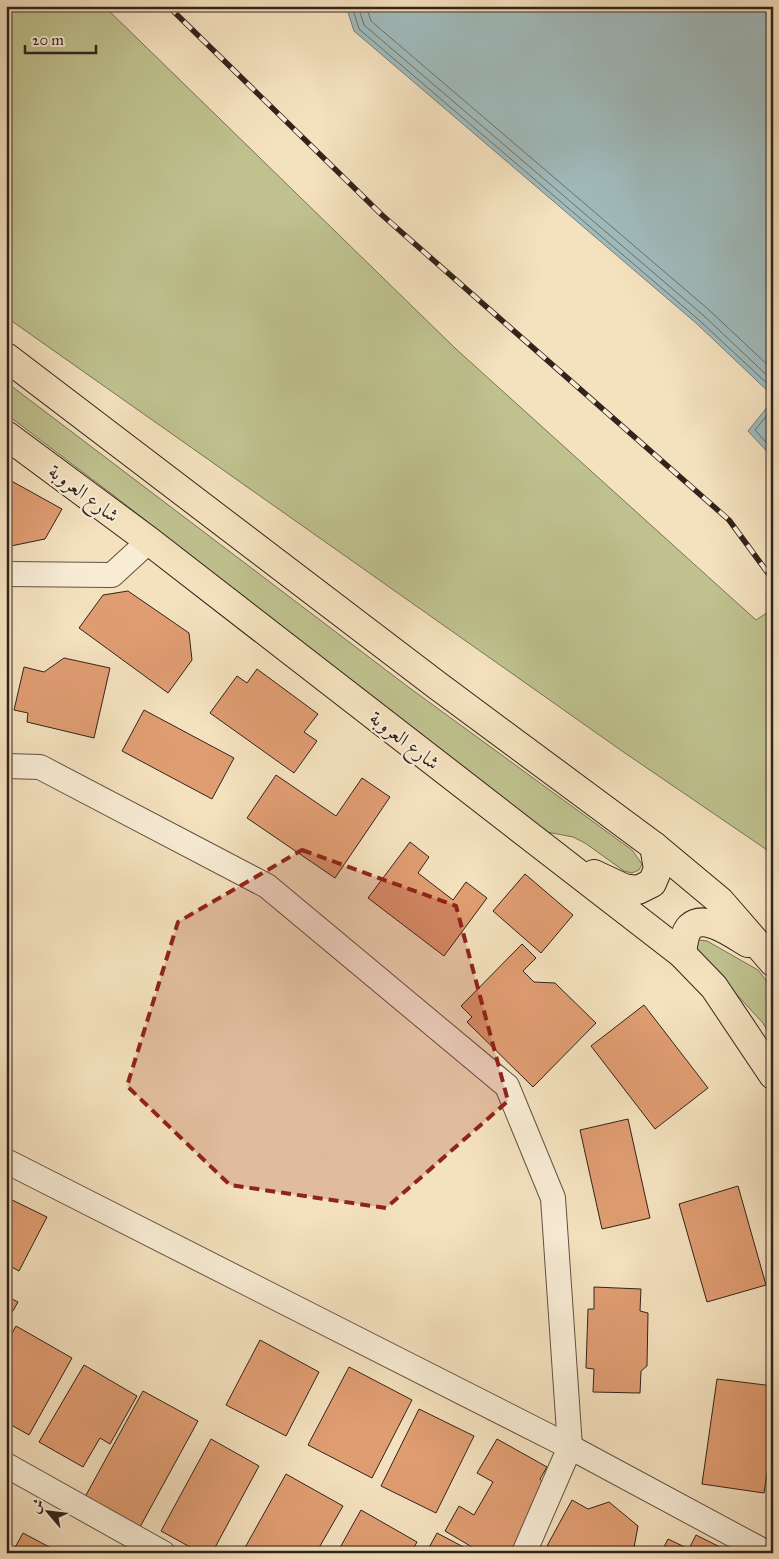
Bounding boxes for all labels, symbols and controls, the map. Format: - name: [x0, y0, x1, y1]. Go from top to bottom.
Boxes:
- scale bar: [25, 22, 96, 54]
- text: 20 m: [32, 31, 64, 49]
- street label: شارع العروبة: [40, 459, 124, 532]
- street label: شارع العروبة: [362, 705, 445, 779]
- north arrow: [22, 1486, 72, 1536]
- text: ش: [26, 1496, 48, 1516]

